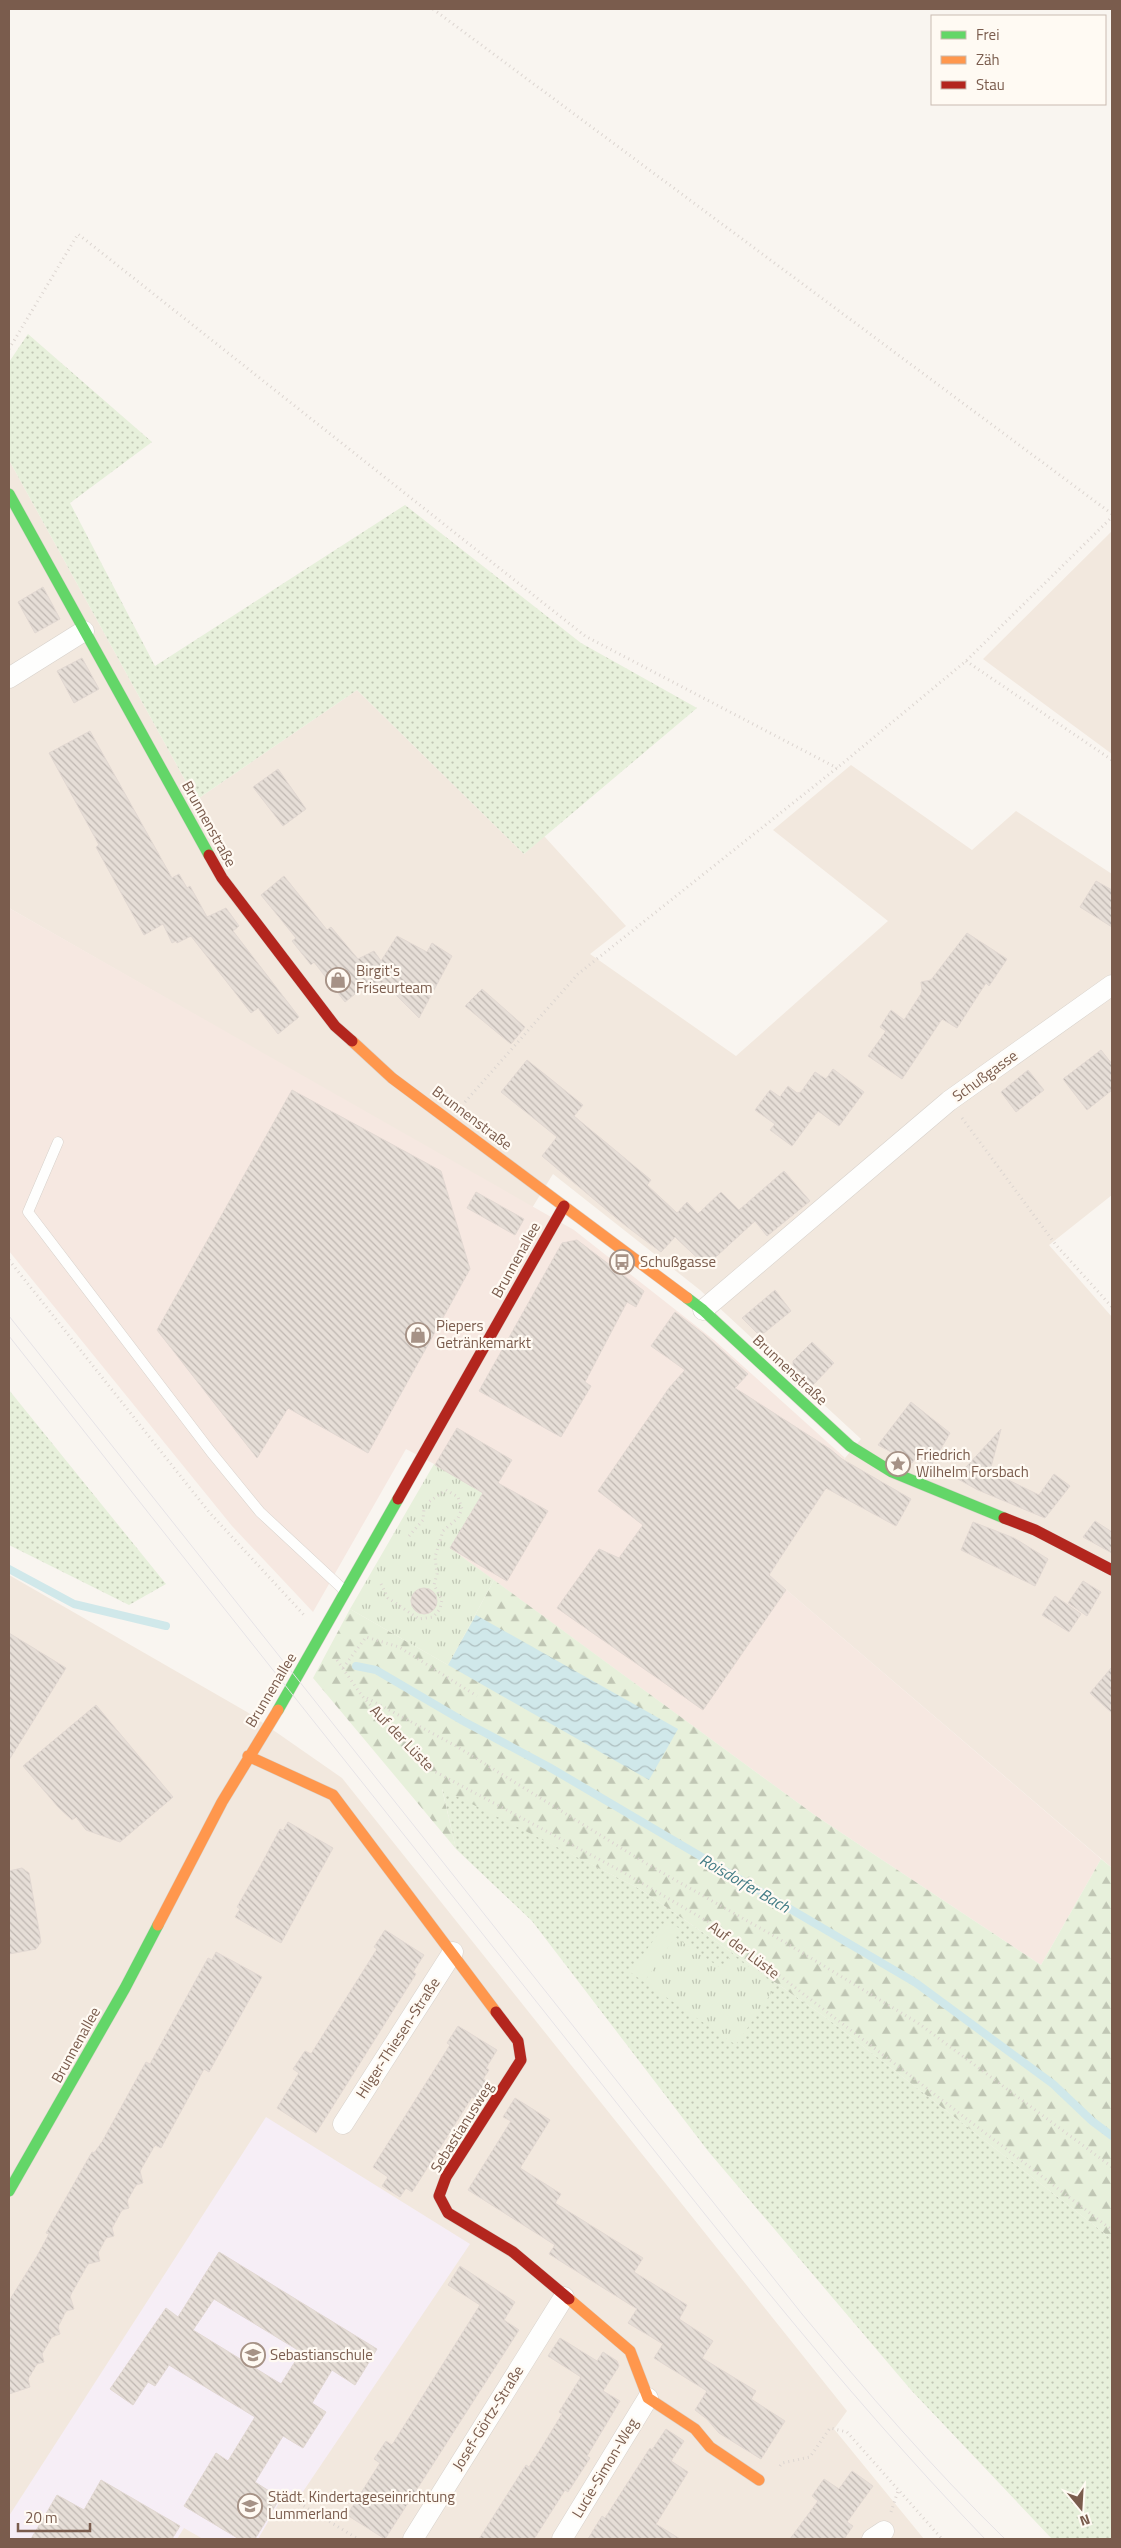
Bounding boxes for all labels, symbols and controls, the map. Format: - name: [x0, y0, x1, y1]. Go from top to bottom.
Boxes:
- legend: [931, 15, 1106, 105]
- text: Frei: [976, 23, 999, 46]
- text: Zäh: [976, 48, 1000, 71]
- text: Stau: [976, 73, 1005, 96]
- street label: Brunnenstraße: [176, 777, 243, 871]
- place label: Birgit's Friseurteam: [356, 959, 433, 999]
- shop icon: Birgit's Friseurteam: [325, 967, 351, 993]
- street label: Schußgasse: [947, 1044, 1022, 1107]
- street label: Brunnenstraße: [427, 1080, 517, 1155]
- street label: Brunnenallee: [485, 1218, 546, 1302]
- bus stop icon: Schußgasse: [609, 1249, 635, 1275]
- place label: Schußgasse: [640, 1250, 716, 1273]
- place label: Piepers Getränkemarkt: [436, 1314, 532, 1354]
- shop icon: Piepers Getränkemarkt: [405, 1322, 431, 1348]
- street label: Brunnenstraße: [748, 1329, 833, 1411]
- place label: Friedrich Wilhelm Forsbach: [916, 1443, 1029, 1483]
- place icon: Friedrich Wilhelm Forsbach: [885, 1451, 911, 1477]
- street label: Brunnenallee: [239, 1648, 302, 1732]
- street label: Auf der Lüste: [365, 1699, 440, 1776]
- water label: Roisdorfer Bach: [696, 1847, 795, 1919]
- street label: Auf der Lüste: [704, 1915, 785, 1984]
- street label: Hilger-Thiesen-Straße: [350, 1973, 445, 2103]
- street label: Brunnenallee: [45, 2003, 106, 2087]
- street label: Sebastianusweg: [424, 2076, 499, 2177]
- school or university icon: Sebastianschule: [240, 2342, 266, 2368]
- place label: Sebastianschule: [270, 2343, 373, 2366]
- street label: Josef-Görtz-Straße: [446, 2361, 529, 2475]
- street label: Lucie-Simon-Weg: [566, 2413, 644, 2522]
- north arrow: [1056, 2483, 1106, 2533]
- place label: Städt. Kindertageseinrichtung Lummerland: [268, 2485, 455, 2525]
- school or university icon: Städt. Kindertageseinrichtung Lummerland: [237, 2493, 263, 2519]
- scale bar: [18, 2500, 90, 2532]
- text: 20 m: [25, 2506, 58, 2529]
- text: N: [1077, 2509, 1093, 2532]

